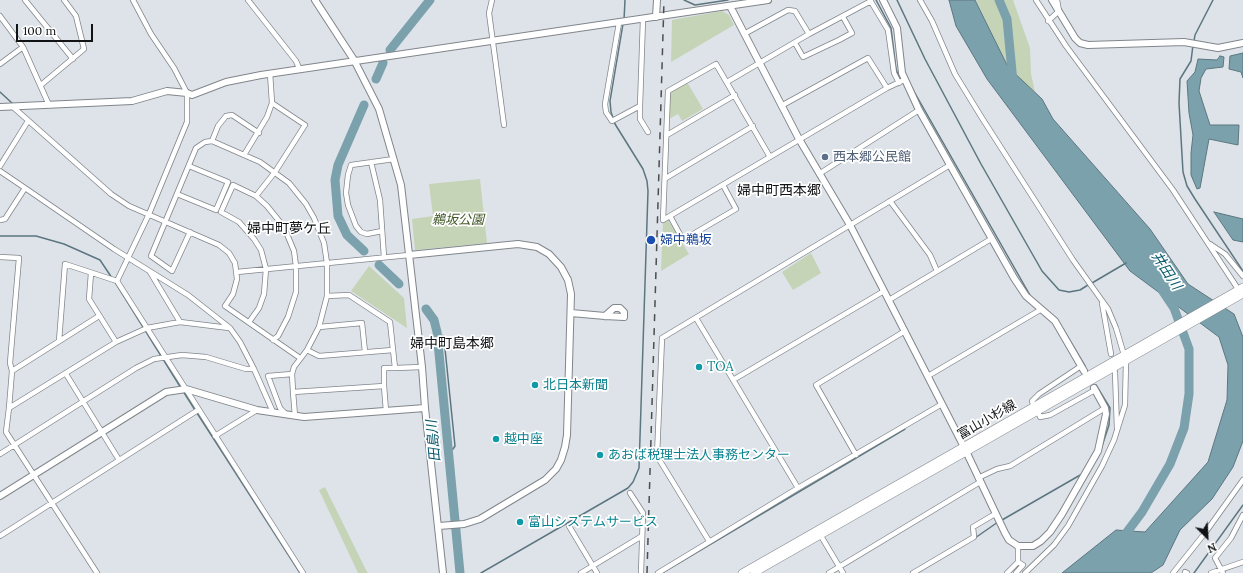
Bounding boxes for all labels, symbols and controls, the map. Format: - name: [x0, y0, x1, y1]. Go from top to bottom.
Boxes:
- scale bar: [18, 16, 95, 42]
- text: 100 m: [23, 23, 56, 38]
- place label: 西本郷公民館: [833, 149, 911, 165]
- marker: 西本郷公民館: [820, 152, 830, 162]
- district label: 婦中町西本郷: [737, 183, 821, 199]
- park label: 鵜坂公園: [432, 212, 484, 228]
- district label: 婦中町夢ケ丘: [247, 221, 331, 237]
- place label: 婦中鵜坂: [660, 232, 712, 248]
- marker: 婦中鵜坂: [645, 234, 657, 246]
- water label: 井田川: [1148, 249, 1184, 293]
- district label: 婦中町島本郷: [410, 336, 494, 352]
- place label: TOA: [707, 359, 734, 375]
- marker: TOA: [694, 362, 704, 372]
- place label: 北日本新聞: [543, 377, 608, 393]
- marker: 北日本新聞: [530, 380, 540, 390]
- street label: 富山小杉線: [955, 397, 1019, 443]
- water label: 田島川: [424, 419, 444, 463]
- place label: 越中座: [504, 431, 543, 447]
- marker: 越中座: [491, 434, 501, 444]
- place label: あおば税理士法人事務センター: [608, 447, 790, 463]
- marker: あおば税理士法人事務センター: [595, 450, 605, 460]
- place label: 富山システムサービス: [528, 514, 658, 530]
- marker: 富山システムサービス: [515, 517, 525, 527]
- north arrow: [1187, 517, 1227, 557]
- text: N: [1205, 540, 1219, 556]

